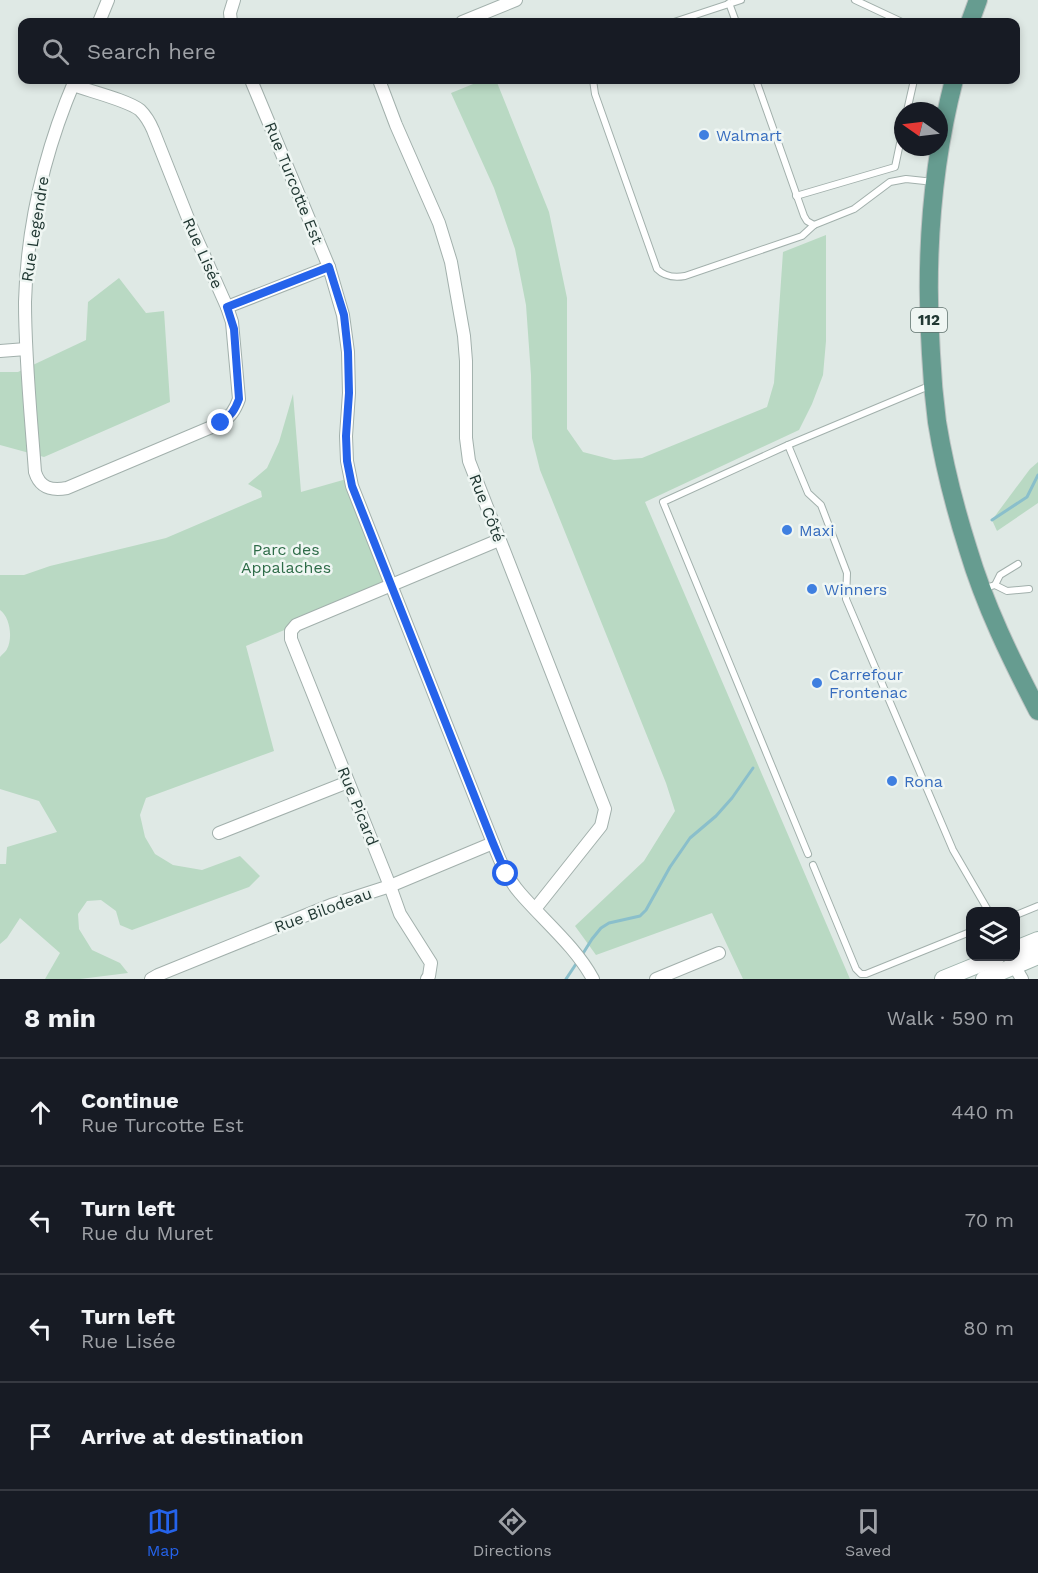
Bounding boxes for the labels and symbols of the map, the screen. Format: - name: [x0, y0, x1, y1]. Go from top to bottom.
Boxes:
- north arrow: [894, 102, 948, 156]
- street label: Rue Turcotte Est: [261, 119, 327, 247]
- place label: Walmart: [716, 126, 782, 145]
- marker: Walmart: [697, 128, 711, 142]
- street label: Rue Legendre: [17, 175, 53, 283]
- street label: Rue Lisée: [179, 215, 227, 291]
- road number: 112: [911, 308, 947, 332]
- route end: [207, 409, 233, 435]
- street label: Rue Côté: [465, 471, 509, 545]
- place label: Maxi: [799, 521, 834, 540]
- marker: Maxi: [780, 523, 794, 537]
- park label: Parc des Appalaches: [241, 540, 331, 577]
- place label: Winners: [824, 580, 887, 599]
- marker: Winners: [805, 582, 819, 596]
- place label: Carrefour Frontenac: [829, 665, 908, 702]
- marker: Carrefour Frontenac: [810, 676, 824, 690]
- street label: Rue Picard: [334, 764, 382, 848]
- place label: Rona: [904, 772, 943, 791]
- marker: Rona: [885, 774, 899, 788]
- route start: [492, 860, 518, 886]
- street label: Rue Bilodeau: [272, 884, 374, 936]

